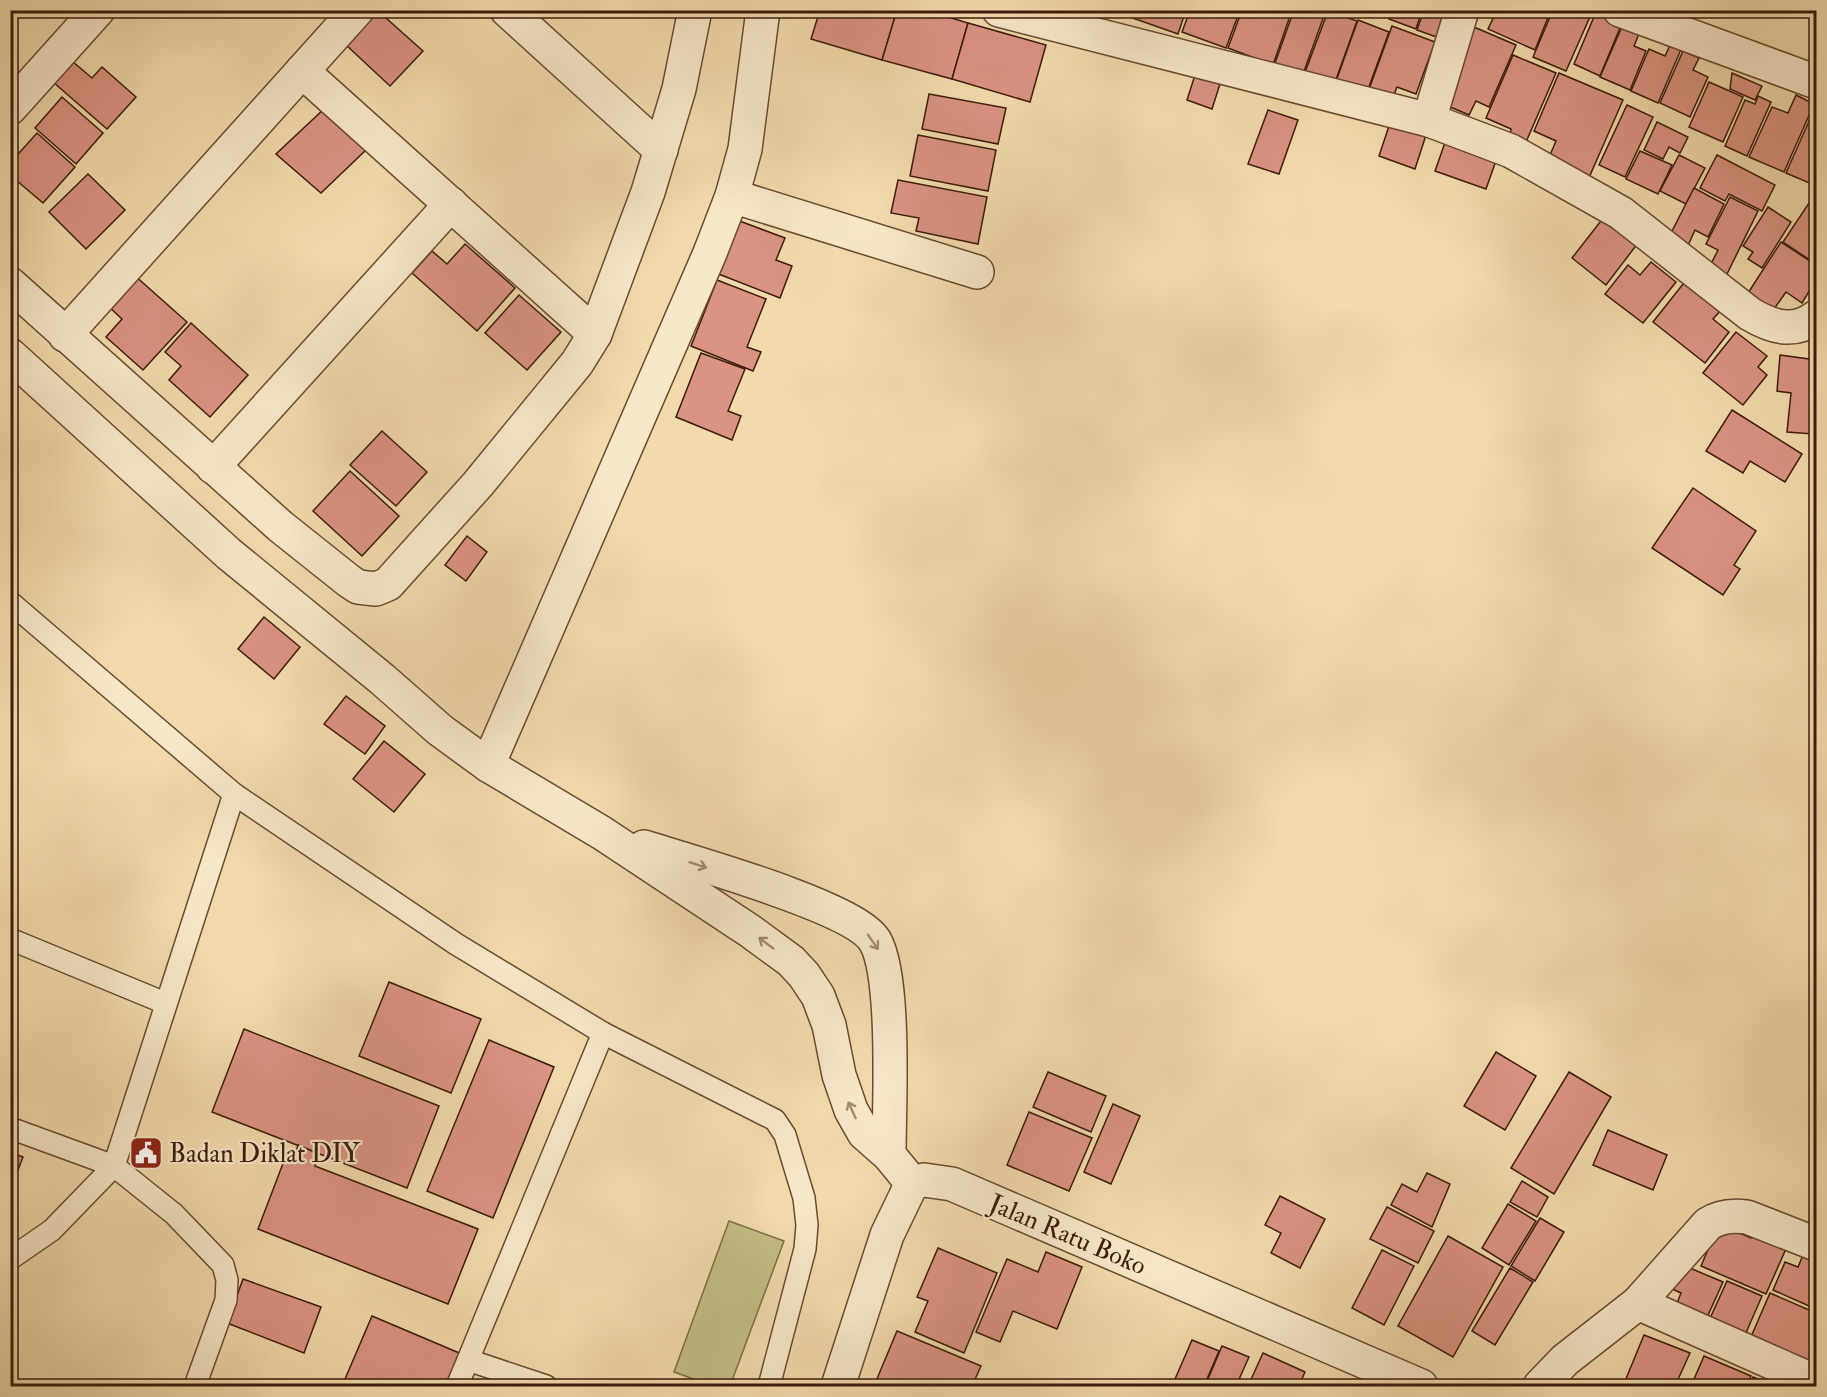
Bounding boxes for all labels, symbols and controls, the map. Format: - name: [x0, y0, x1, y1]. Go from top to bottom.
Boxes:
- one-way arrow: [688, 860, 707, 871]
- one-way arrow: [867, 933, 880, 950]
- one-way arrow: [759, 936, 775, 949]
- one-way arrow: [846, 1102, 857, 1120]
- public building icon: Badan Diklat DIY: [128, 1135, 164, 1171]
- place label: Badan Diklat DIY: [169, 1138, 361, 1170]
- street label: Jalan Ratu Boko: [983, 1187, 1151, 1282]

